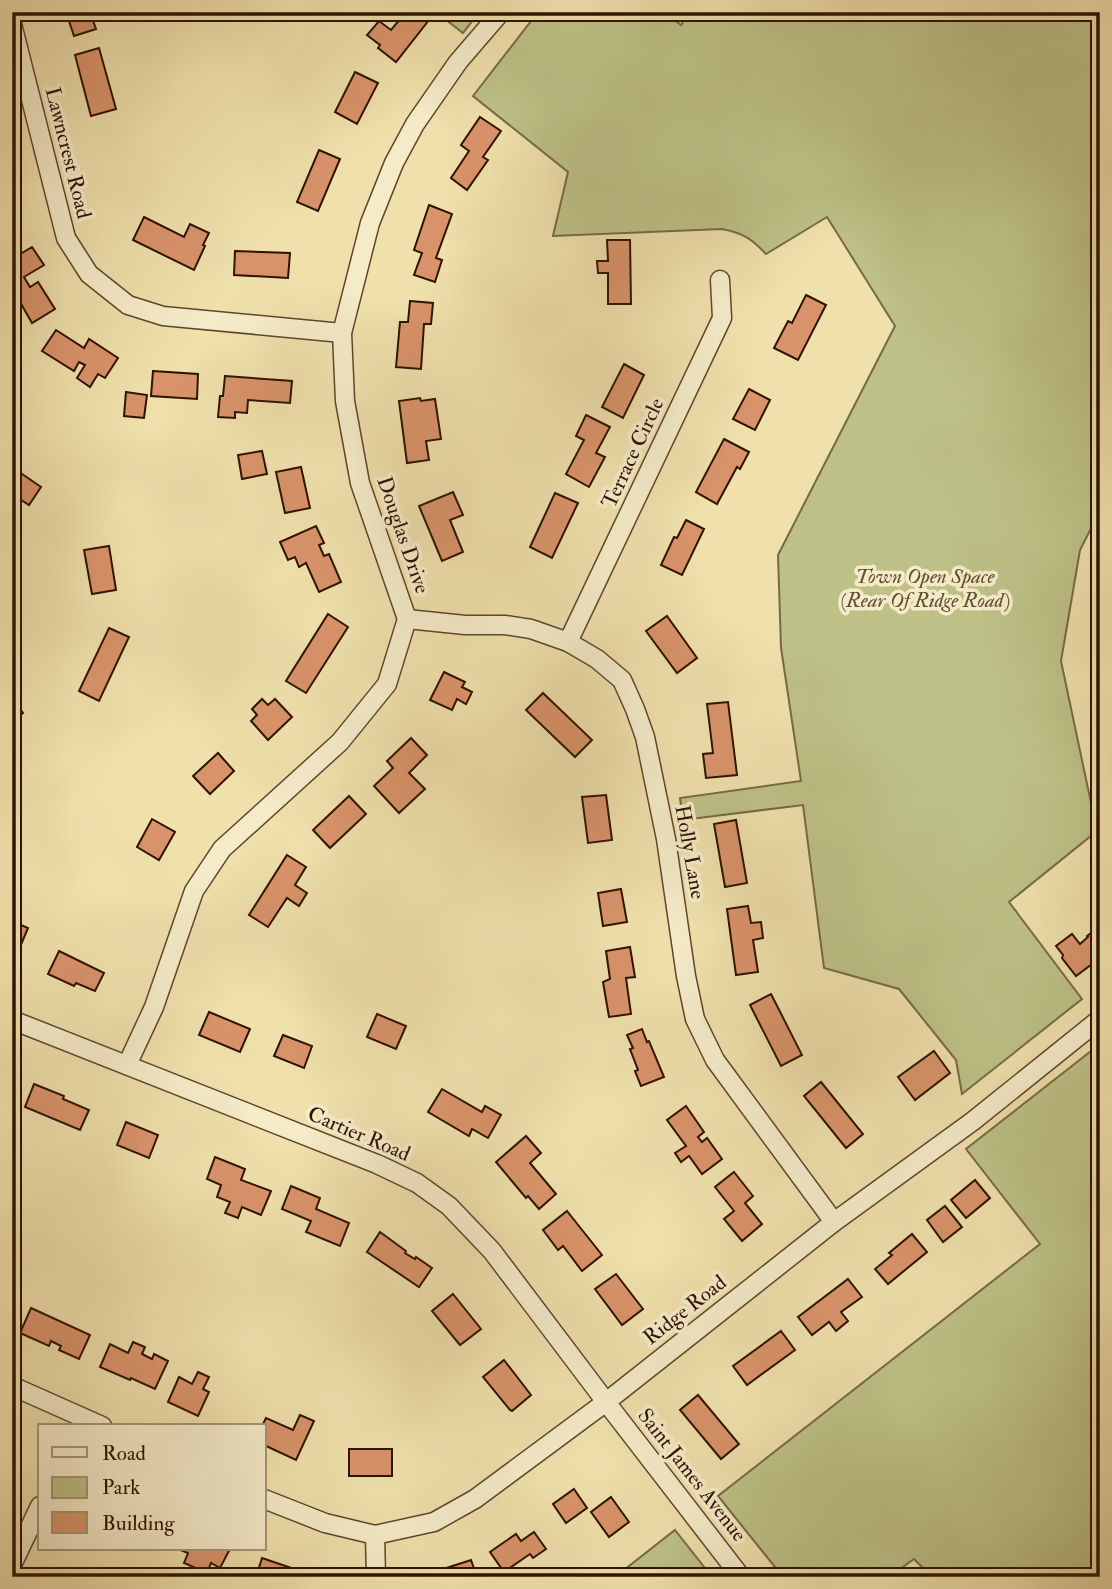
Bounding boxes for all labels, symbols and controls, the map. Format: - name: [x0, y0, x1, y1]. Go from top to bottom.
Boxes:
- street label: Lawncrest Road: [39, 84, 98, 222]
- street label: Terrace Circle: [596, 393, 670, 513]
- street label: Douglas Drive: [370, 473, 436, 597]
- park label: Town Open Space (Rear Of Ridge Road): [840, 563, 1010, 614]
- street label: Holly Lane: [668, 803, 712, 901]
- street label: Cartier Road: [304, 1100, 415, 1168]
- street label: Ridge Road: [638, 1269, 733, 1351]
- street label: Saint James Avenue: [632, 1403, 753, 1547]
- legend: [38, 1424, 266, 1550]
- text: Road: [102, 1440, 147, 1467]
- text: Park: [102, 1474, 140, 1501]
- text: Building: [102, 1510, 175, 1537]

